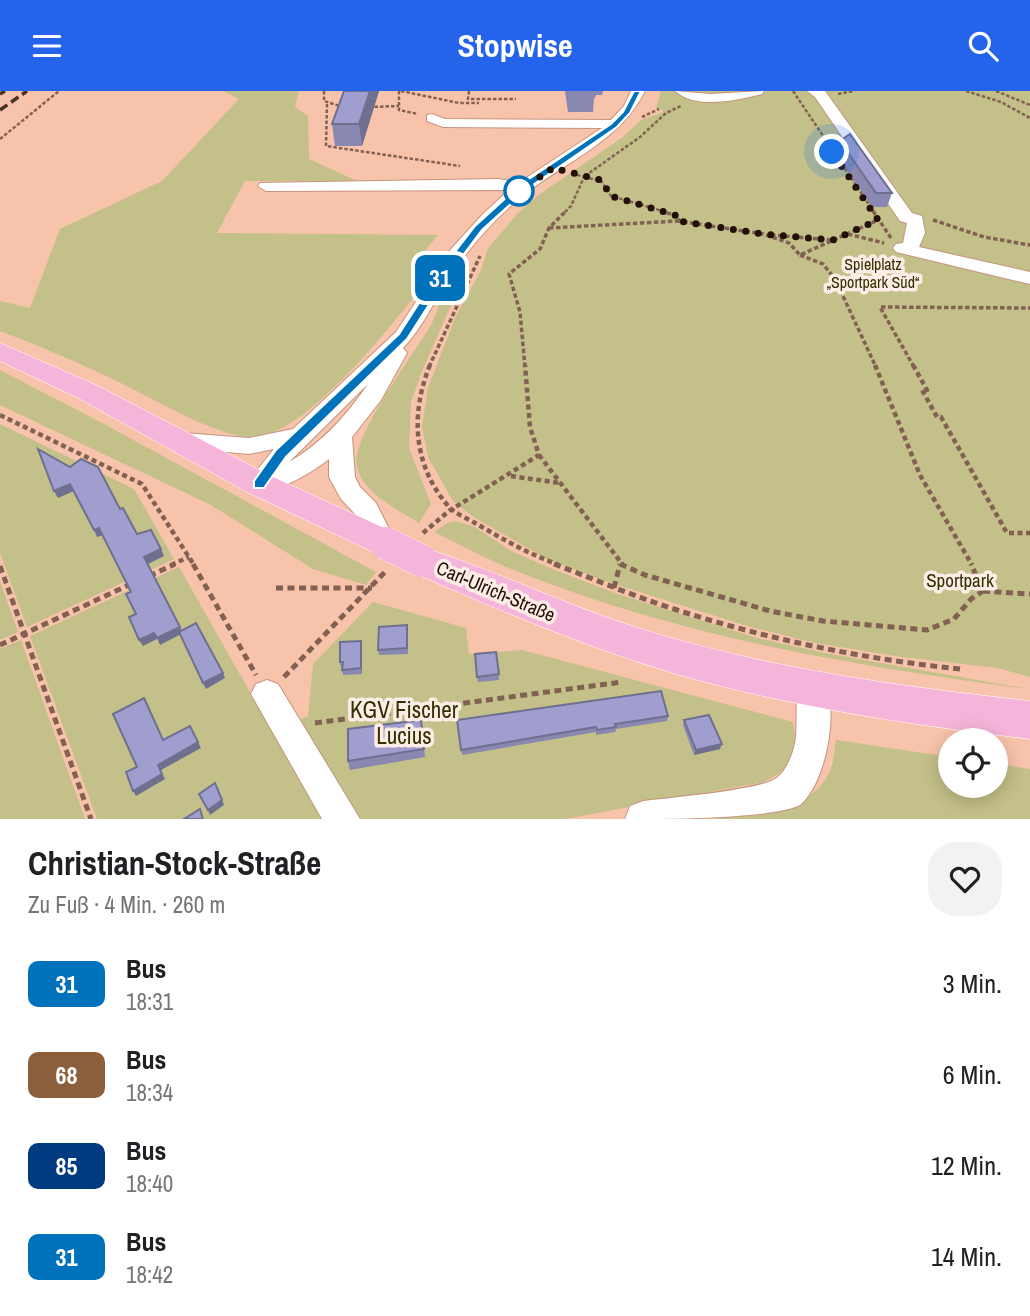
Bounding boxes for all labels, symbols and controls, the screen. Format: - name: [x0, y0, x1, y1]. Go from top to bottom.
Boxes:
- text: Stopwise: [457, 24, 573, 67]
- icon: menu: [28, 27, 66, 65]
- icon: search: [964, 27, 1002, 65]
- your location: [814, 134, 849, 169]
- unlabelled marker: [504, 176, 534, 206]
- park label: Spielplatz „Sportpark Süd“: [827, 253, 919, 293]
- line badge: 31: [408, 255, 472, 301]
- text: 31: [429, 262, 451, 294]
- street label: Carl-Ulrich-Straße: [433, 554, 559, 628]
- park label: Sportpark: [926, 567, 994, 593]
- park label: KGV Fischer Lucius: [350, 694, 459, 751]
- map controls: [938, 728, 1008, 798]
- button: locate: [938, 728, 1008, 798]
- text: Christian-Stock-Straße: [28, 841, 321, 885]
- button: heart: [928, 842, 1002, 916]
- text: Zu Fuß · 4 Min. · 260 m: [28, 889, 225, 920]
- text: Bus: [126, 951, 166, 986]
- text: 3 Min.: [943, 966, 1002, 1001]
- text: 31: [56, 968, 77, 1000]
- text: 18:31: [126, 986, 173, 1017]
- text: Bus: [126, 1042, 166, 1077]
- text: 6 Min.: [943, 1057, 1002, 1092]
- text: 68: [56, 1059, 77, 1091]
- text: 18:34: [126, 1077, 173, 1108]
- text: Bus: [126, 1133, 166, 1168]
- text: 12 Min.: [931, 1148, 1002, 1183]
- text: 85: [56, 1150, 77, 1182]
- text: 18:40: [126, 1168, 173, 1199]
- text: Bus: [126, 1224, 166, 1259]
- text: 14 Min.: [931, 1239, 1002, 1274]
- text: 31: [56, 1241, 77, 1273]
- text: 18:42: [126, 1259, 173, 1290]

